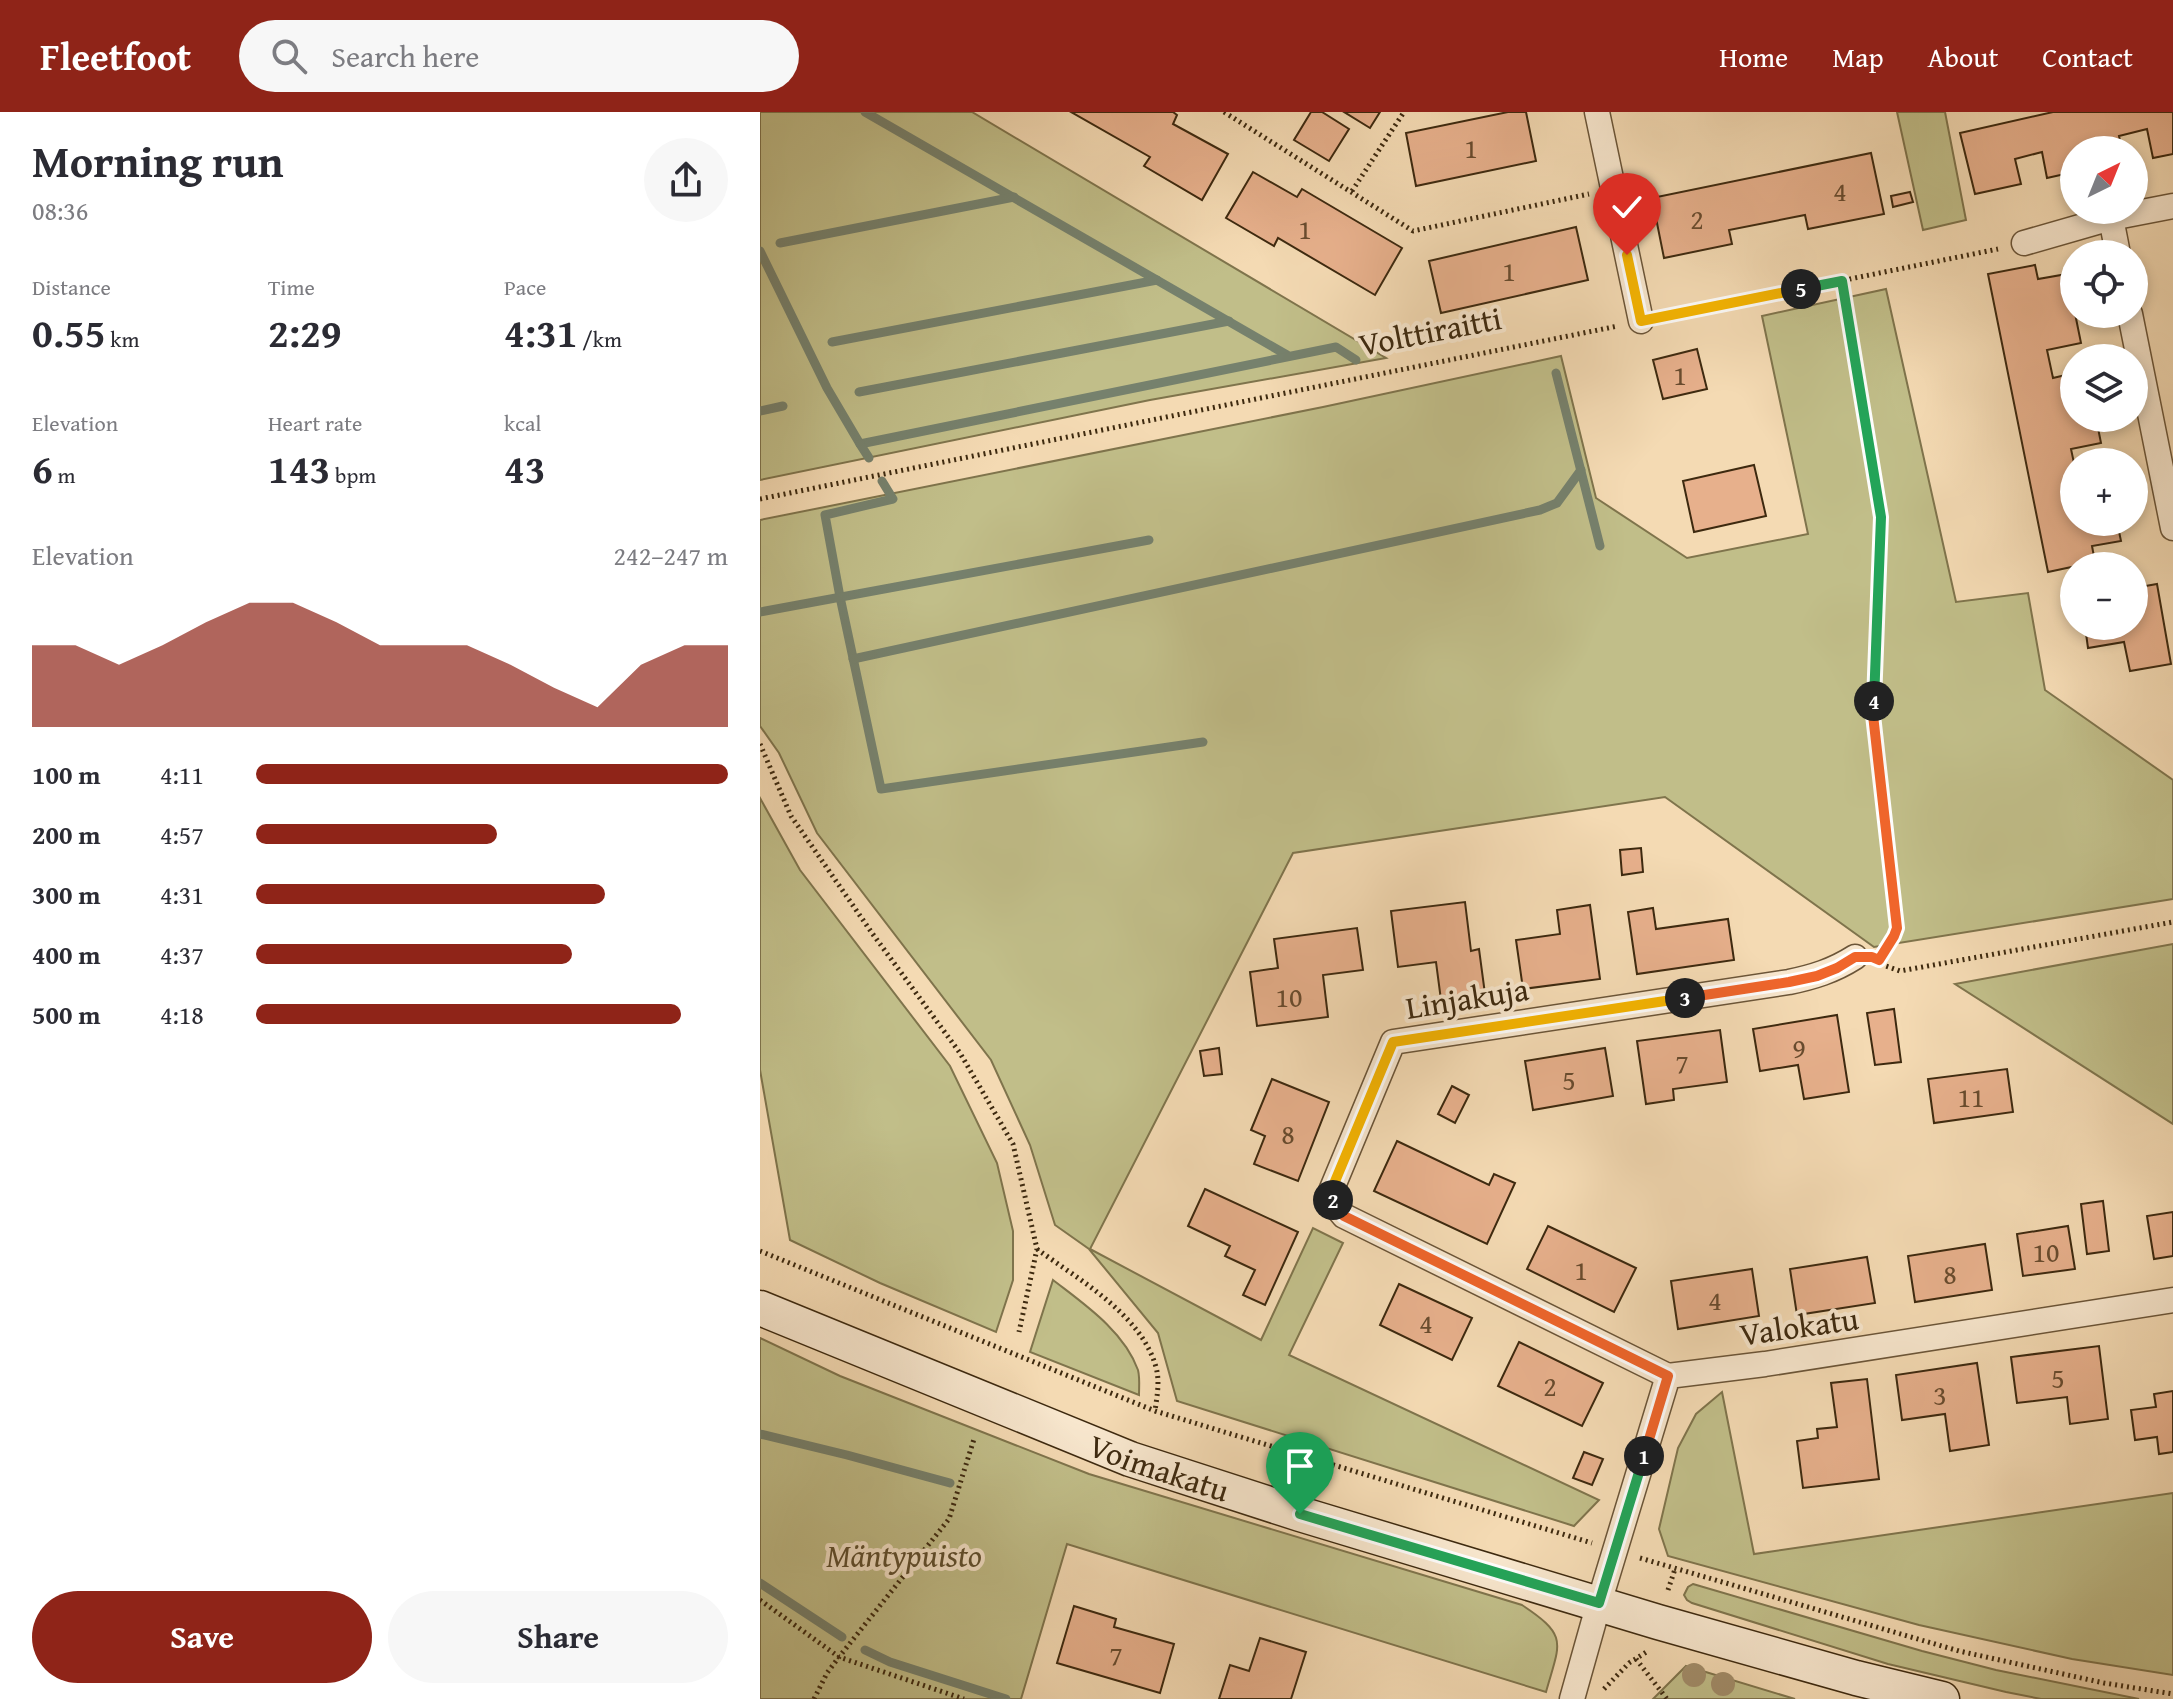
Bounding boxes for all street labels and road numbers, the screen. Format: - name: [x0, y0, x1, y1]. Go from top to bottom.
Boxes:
- street label: Volttiraitti: [1355, 294, 1505, 368]
- street label: Linjakuja: [1402, 965, 1532, 1031]
- street label: Valokatu: [1737, 1294, 1862, 1358]
- street label: Voimakatu: [1082, 1421, 1236, 1513]

